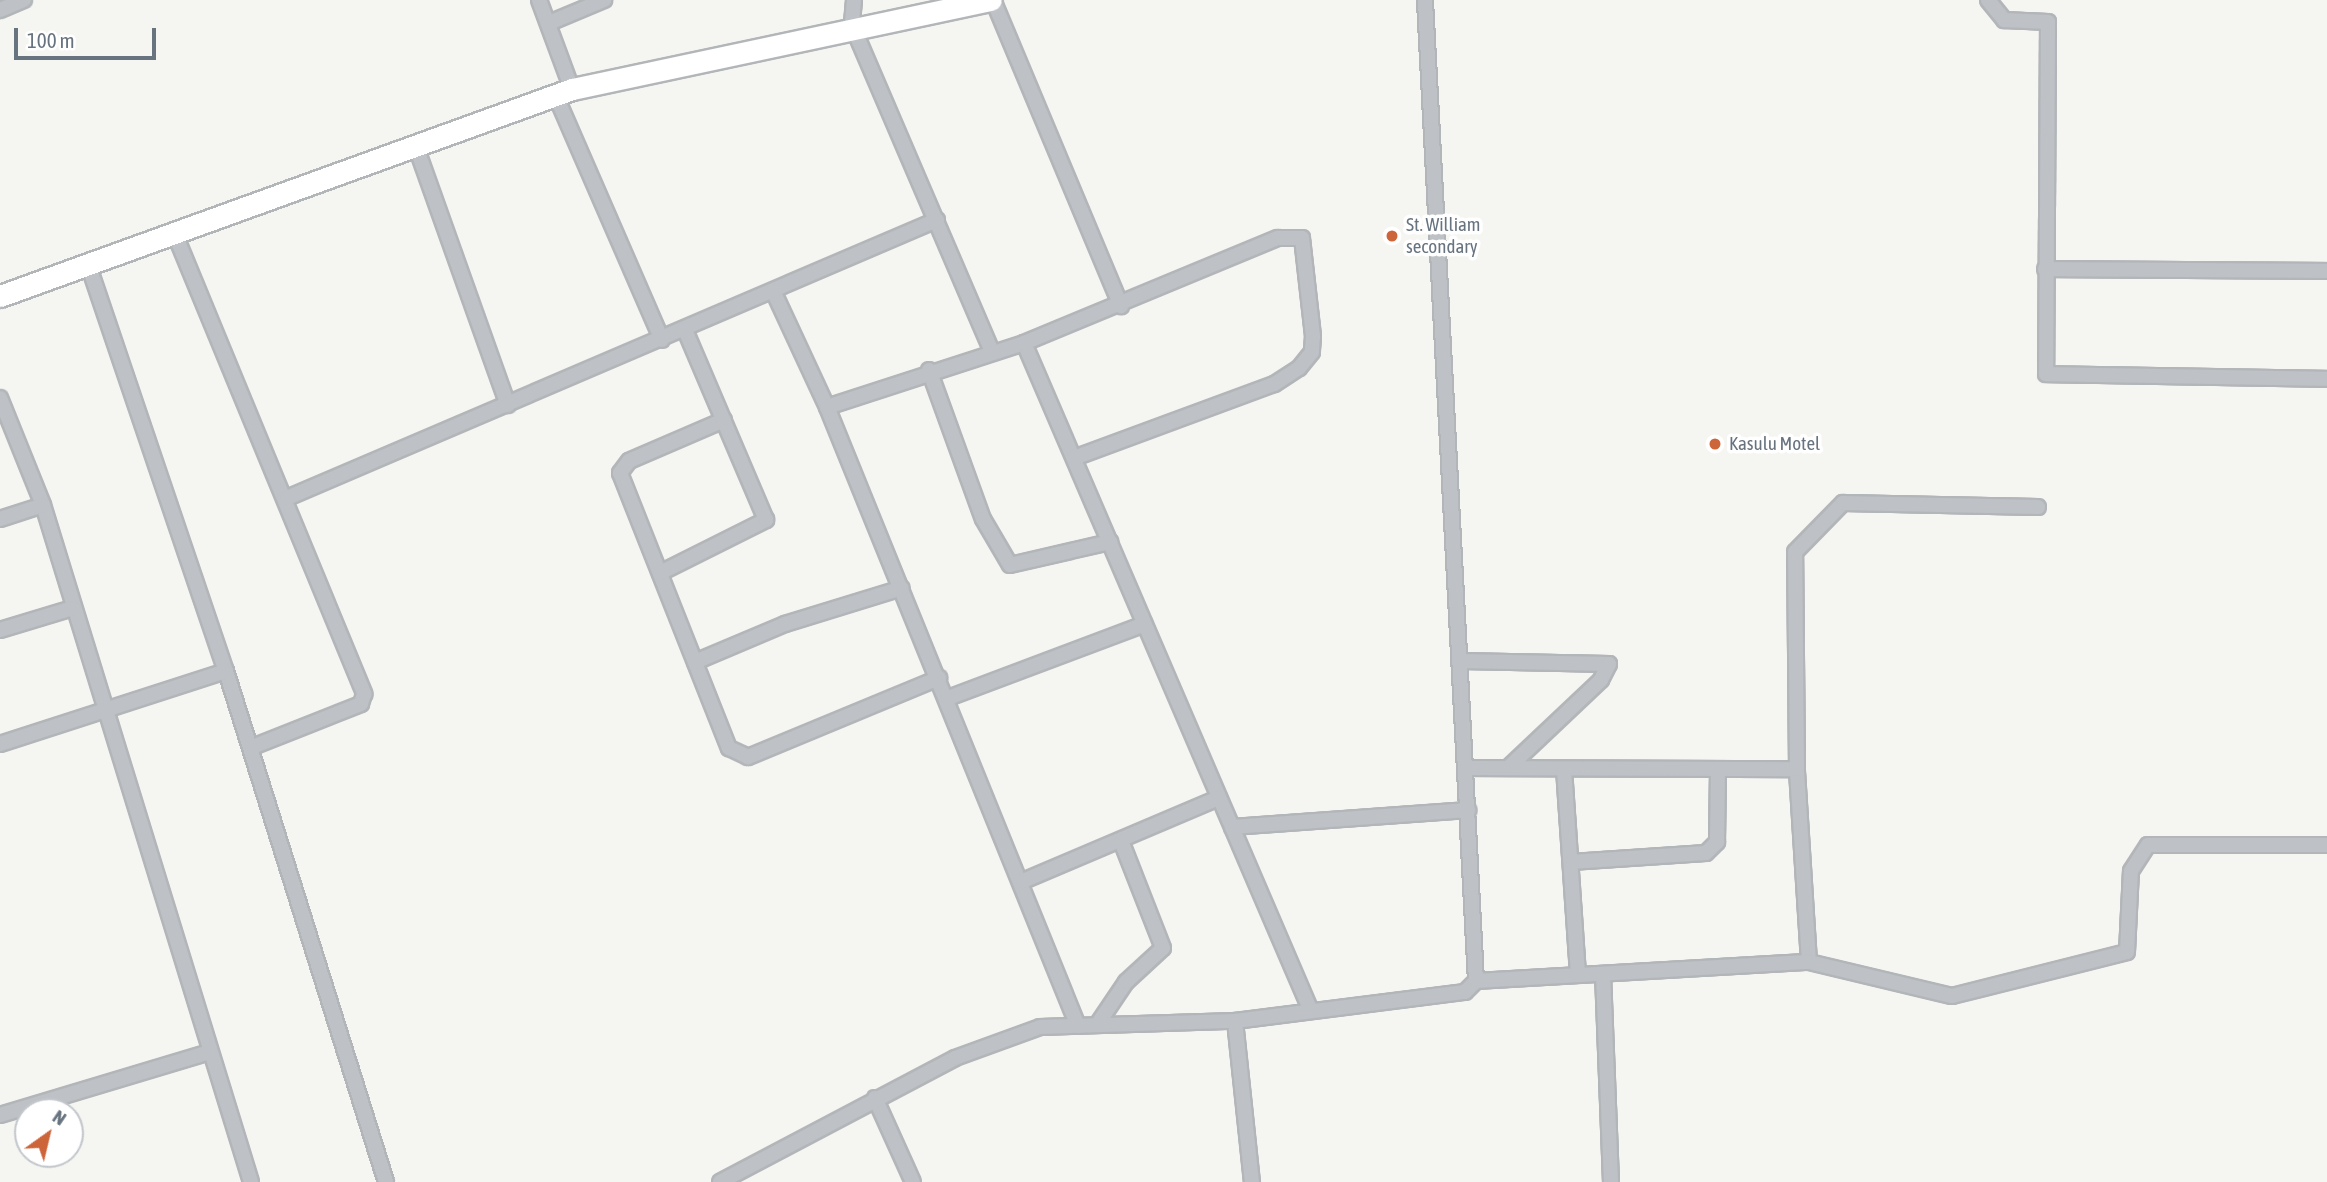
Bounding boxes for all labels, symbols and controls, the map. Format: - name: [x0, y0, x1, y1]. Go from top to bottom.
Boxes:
- scale bar: [18, 14, 159, 58]
- text: 100 m: [27, 28, 75, 52]
- place label: St. William secondary: [1406, 214, 1481, 258]
- marker: St. William secondary: [1384, 228, 1400, 244]
- place label: Kasulu Motel: [1729, 433, 1820, 455]
- marker: Kasulu Motel: [1707, 436, 1723, 452]
- north arrow: [14, 1098, 84, 1168]
- text: N: [49, 1105, 70, 1130]

